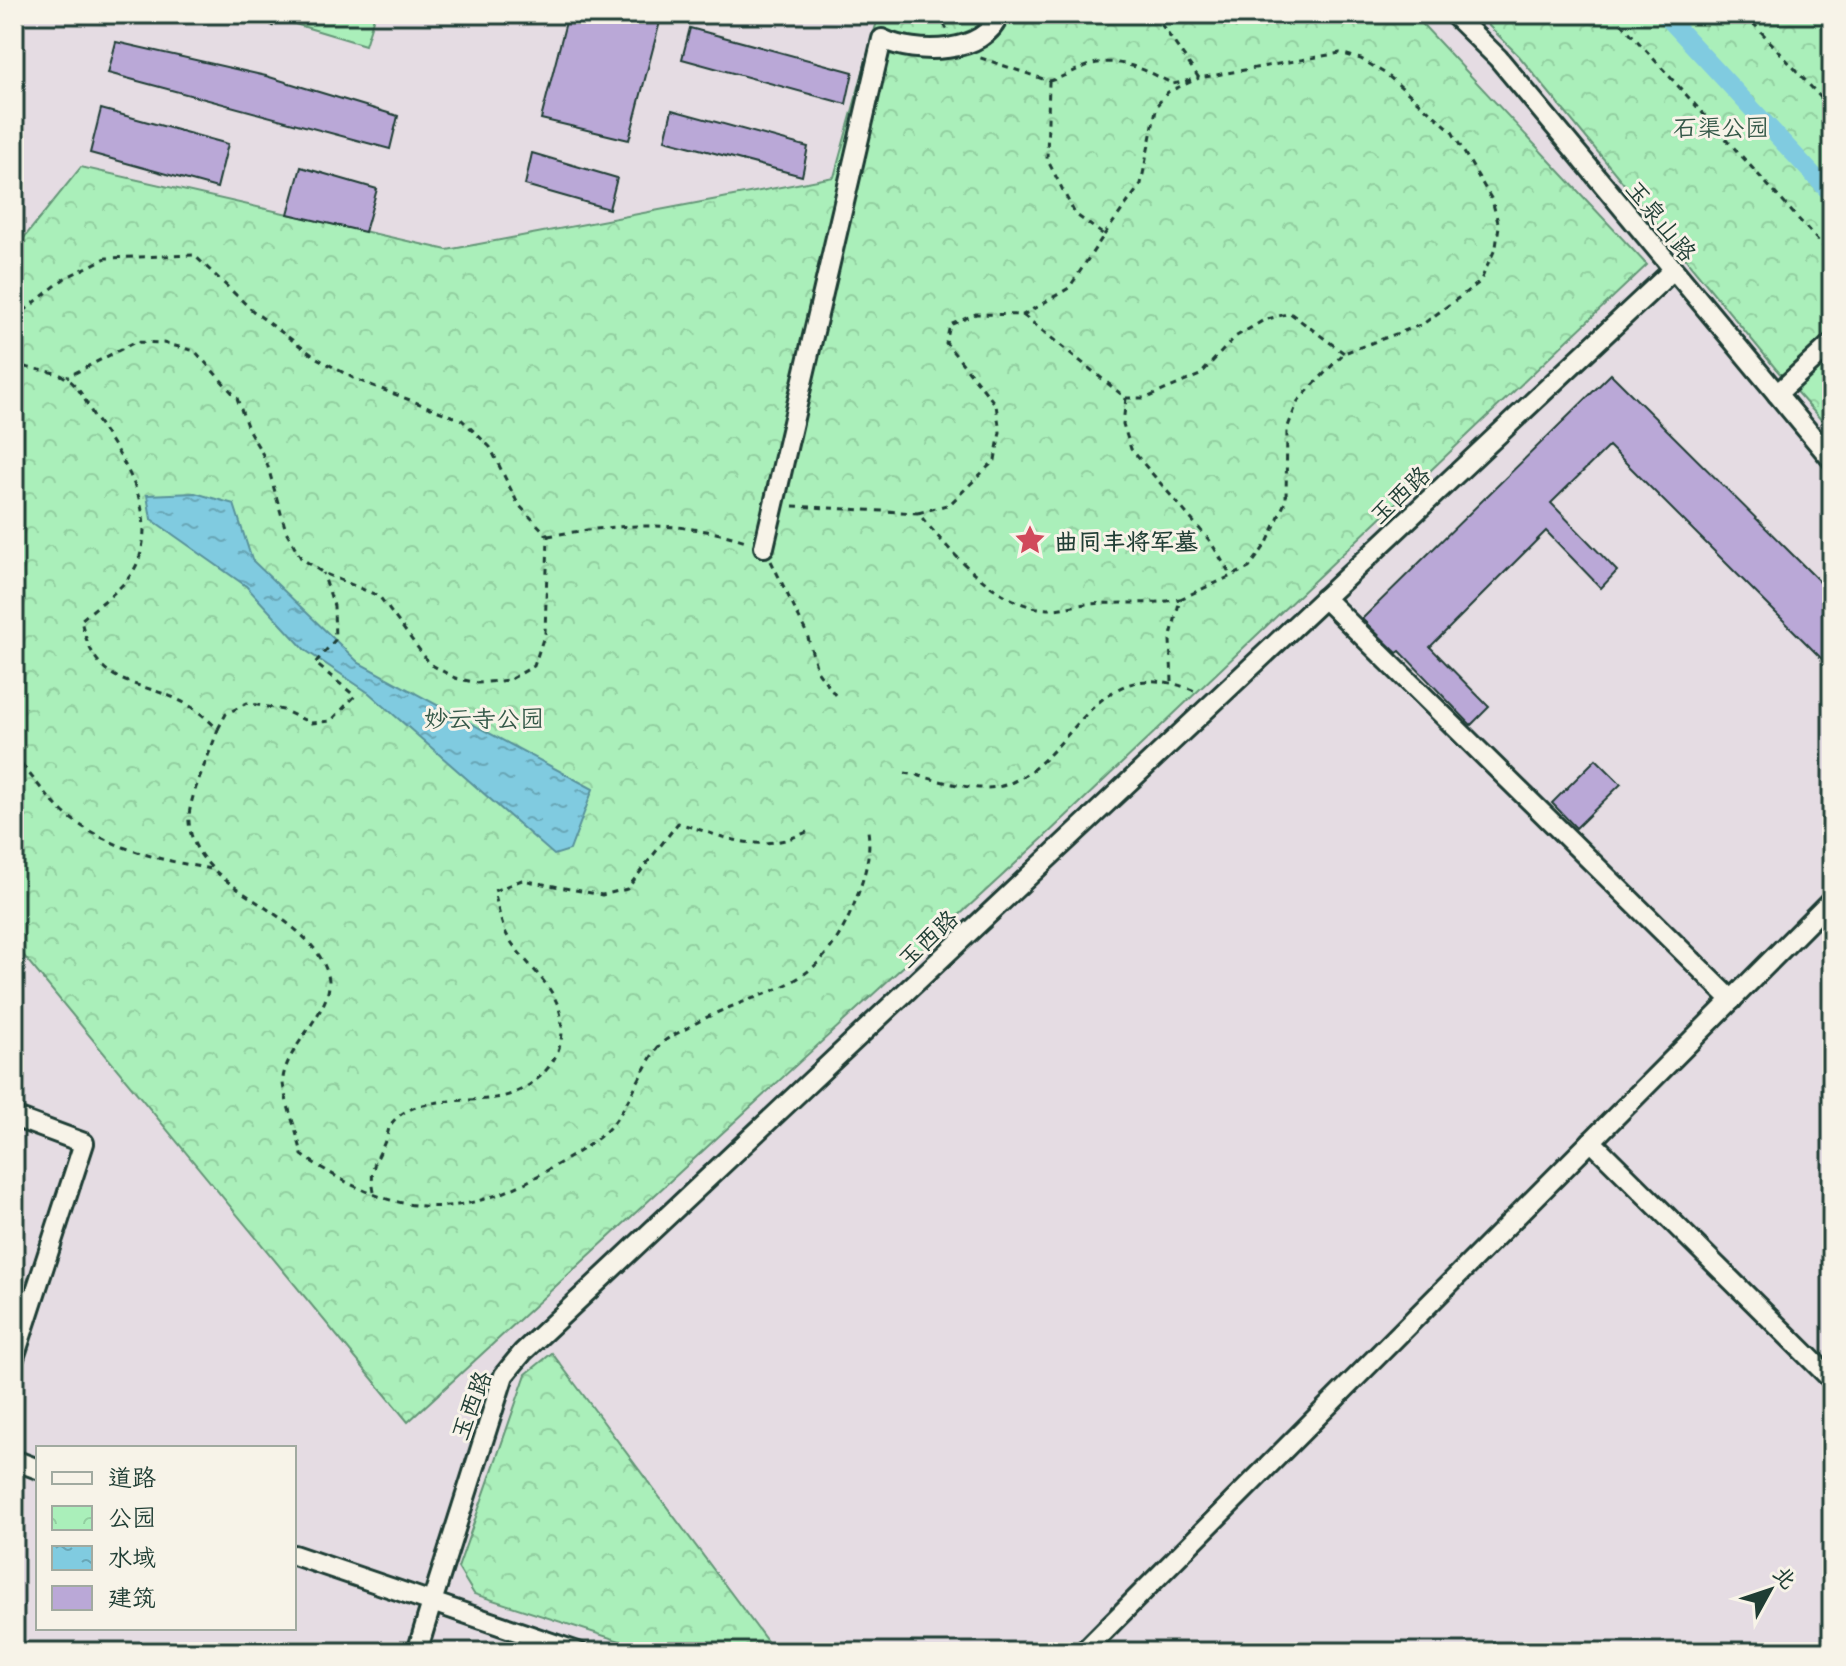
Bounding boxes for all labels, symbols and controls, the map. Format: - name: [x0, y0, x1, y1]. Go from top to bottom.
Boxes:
- park label: 石渠公园: [1673, 111, 1769, 142]
- street label: 玉泉山路: [1620, 173, 1704, 267]
- street label: 玉西路: [1362, 458, 1436, 530]
- place icon: 曲同丰将军墓: [1013, 523, 1047, 557]
- place label: 曲同丰将军墓: [1054, 525, 1198, 556]
- park label: 妙云寺公园: [424, 702, 544, 733]
- street label: 玉西路: [890, 902, 964, 974]
- street label: 玉西路: [443, 1366, 497, 1444]
- legend: [36, 1446, 296, 1630]
- text: 道路: [108, 1461, 156, 1492]
- text: 公园: [108, 1501, 156, 1532]
- text: 水域: [108, 1541, 156, 1572]
- north arrow: [1730, 1550, 1810, 1630]
- text: 北: [1768, 1559, 1804, 1595]
- text: 建筑: [108, 1581, 156, 1612]

